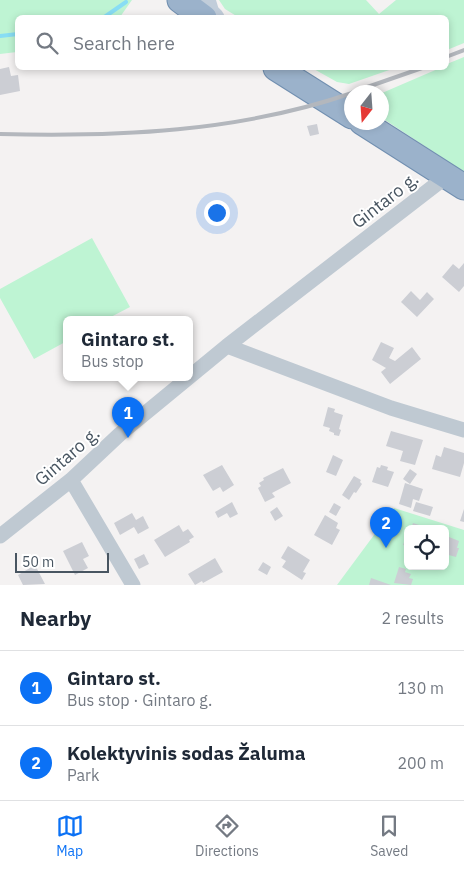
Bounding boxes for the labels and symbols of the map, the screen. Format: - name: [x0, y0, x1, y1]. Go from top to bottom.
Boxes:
- north arrow: [344, 85, 389, 130]
- street label: Gintaro g.: [347, 167, 423, 233]
- your location: [204, 200, 230, 226]
- pin: 1: [112, 397, 144, 438]
- street label: Gintaro g.: [30, 422, 104, 490]
- pin: 2: [370, 507, 402, 548]
- scale bar: [15, 550, 109, 573]

